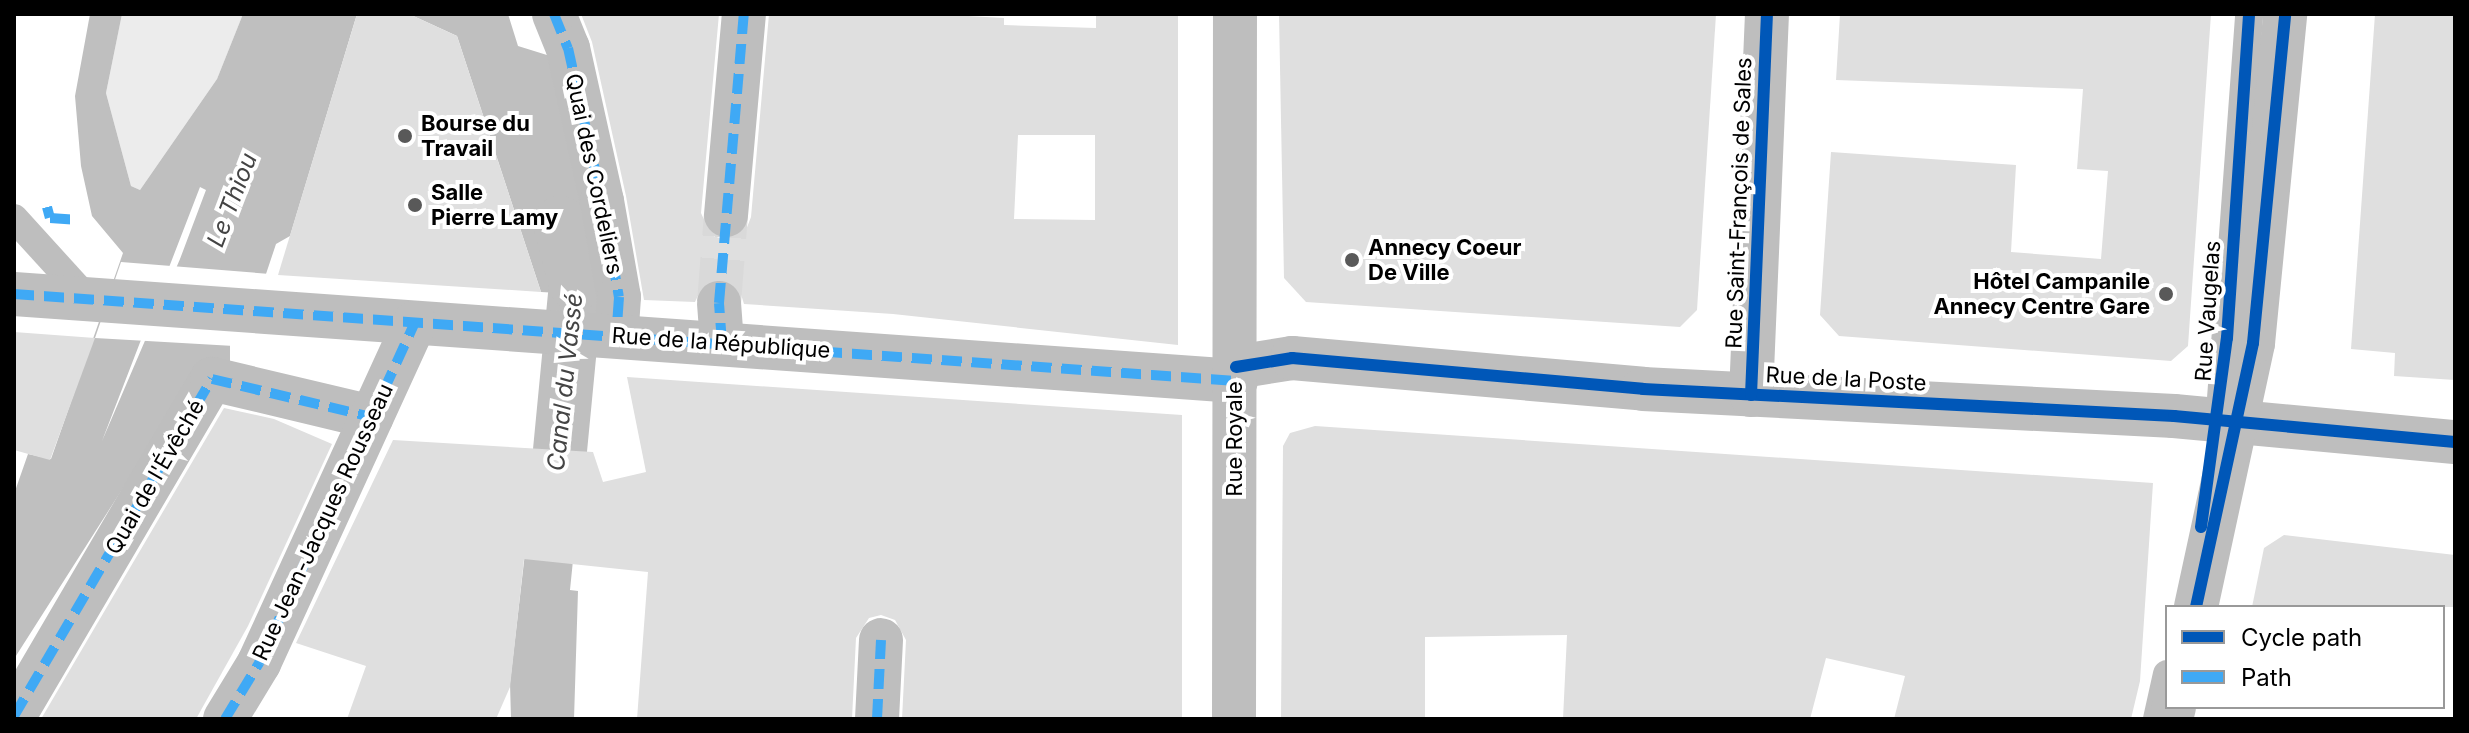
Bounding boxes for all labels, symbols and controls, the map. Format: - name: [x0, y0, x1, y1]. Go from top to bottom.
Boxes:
- street label: Rue Saint-François de Sales: [1721, 57, 1757, 349]
- street label: Quai des Cordeliers: [560, 71, 628, 277]
- place label: Bourse du Travail: [421, 110, 530, 162]
- marker: Bourse du Travail: [396, 127, 414, 145]
- water label: Le Thiou: [201, 149, 263, 251]
- place label: Salle Pierre Lamy: [431, 179, 558, 230]
- marker: Salle Pierre Lamy: [406, 196, 424, 214]
- place label: Annecy Coeur De Ville: [1368, 234, 1521, 286]
- street label: Rue Vaugelas: [2190, 240, 2226, 382]
- marker: Annecy Coeur De Ville: [1343, 251, 1361, 269]
- place label: Hôtel Campanile Annecy Centre Gare: [1933, 268, 2150, 320]
- marker: Hôtel Campanile Annecy Centre Gare: [2157, 285, 2175, 303]
- water label: Canal du Vassé: [541, 292, 589, 472]
- street label: Rue de la République: [611, 322, 831, 364]
- street label: Rue de la Poste: [1765, 362, 1927, 396]
- street label: Rue Jean-Jacques Rousseau: [247, 379, 399, 665]
- street label: Rue Royale: [1222, 381, 1248, 497]
- street label: Quai de l'Évêché: [100, 395, 210, 559]
- legend: [2165, 605, 2445, 709]
- text: Cycle path: [2241, 623, 2362, 652]
- text: Path: [2241, 663, 2292, 692]

